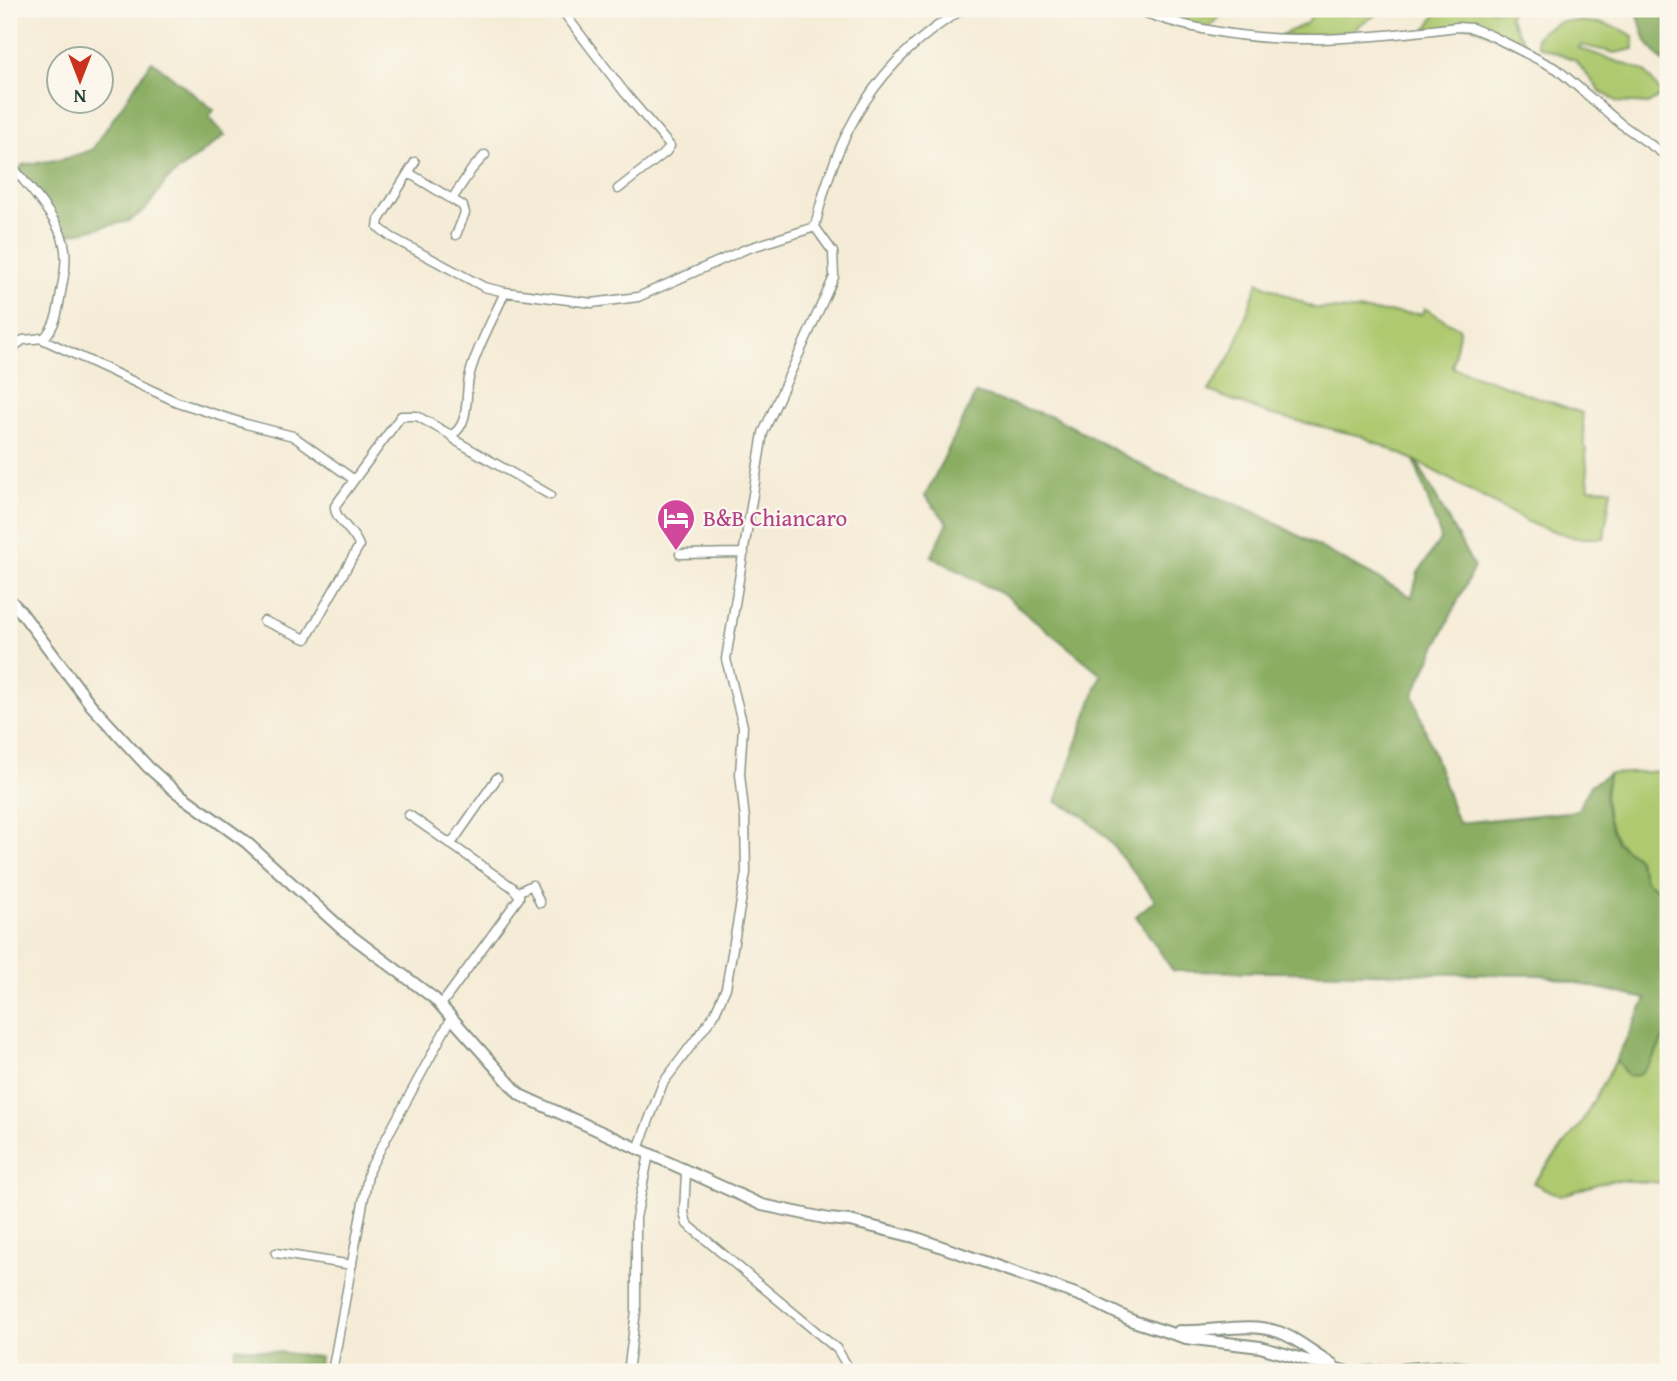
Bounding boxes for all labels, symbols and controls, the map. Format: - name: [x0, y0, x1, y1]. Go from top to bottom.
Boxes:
- north arrow: [46, 46, 116, 116]
- text: N: [73, 83, 86, 111]
- hotel icon: B&B Chiancaro: [655, 497, 697, 552]
- place label: B&B Chiancaro: [703, 501, 847, 534]

